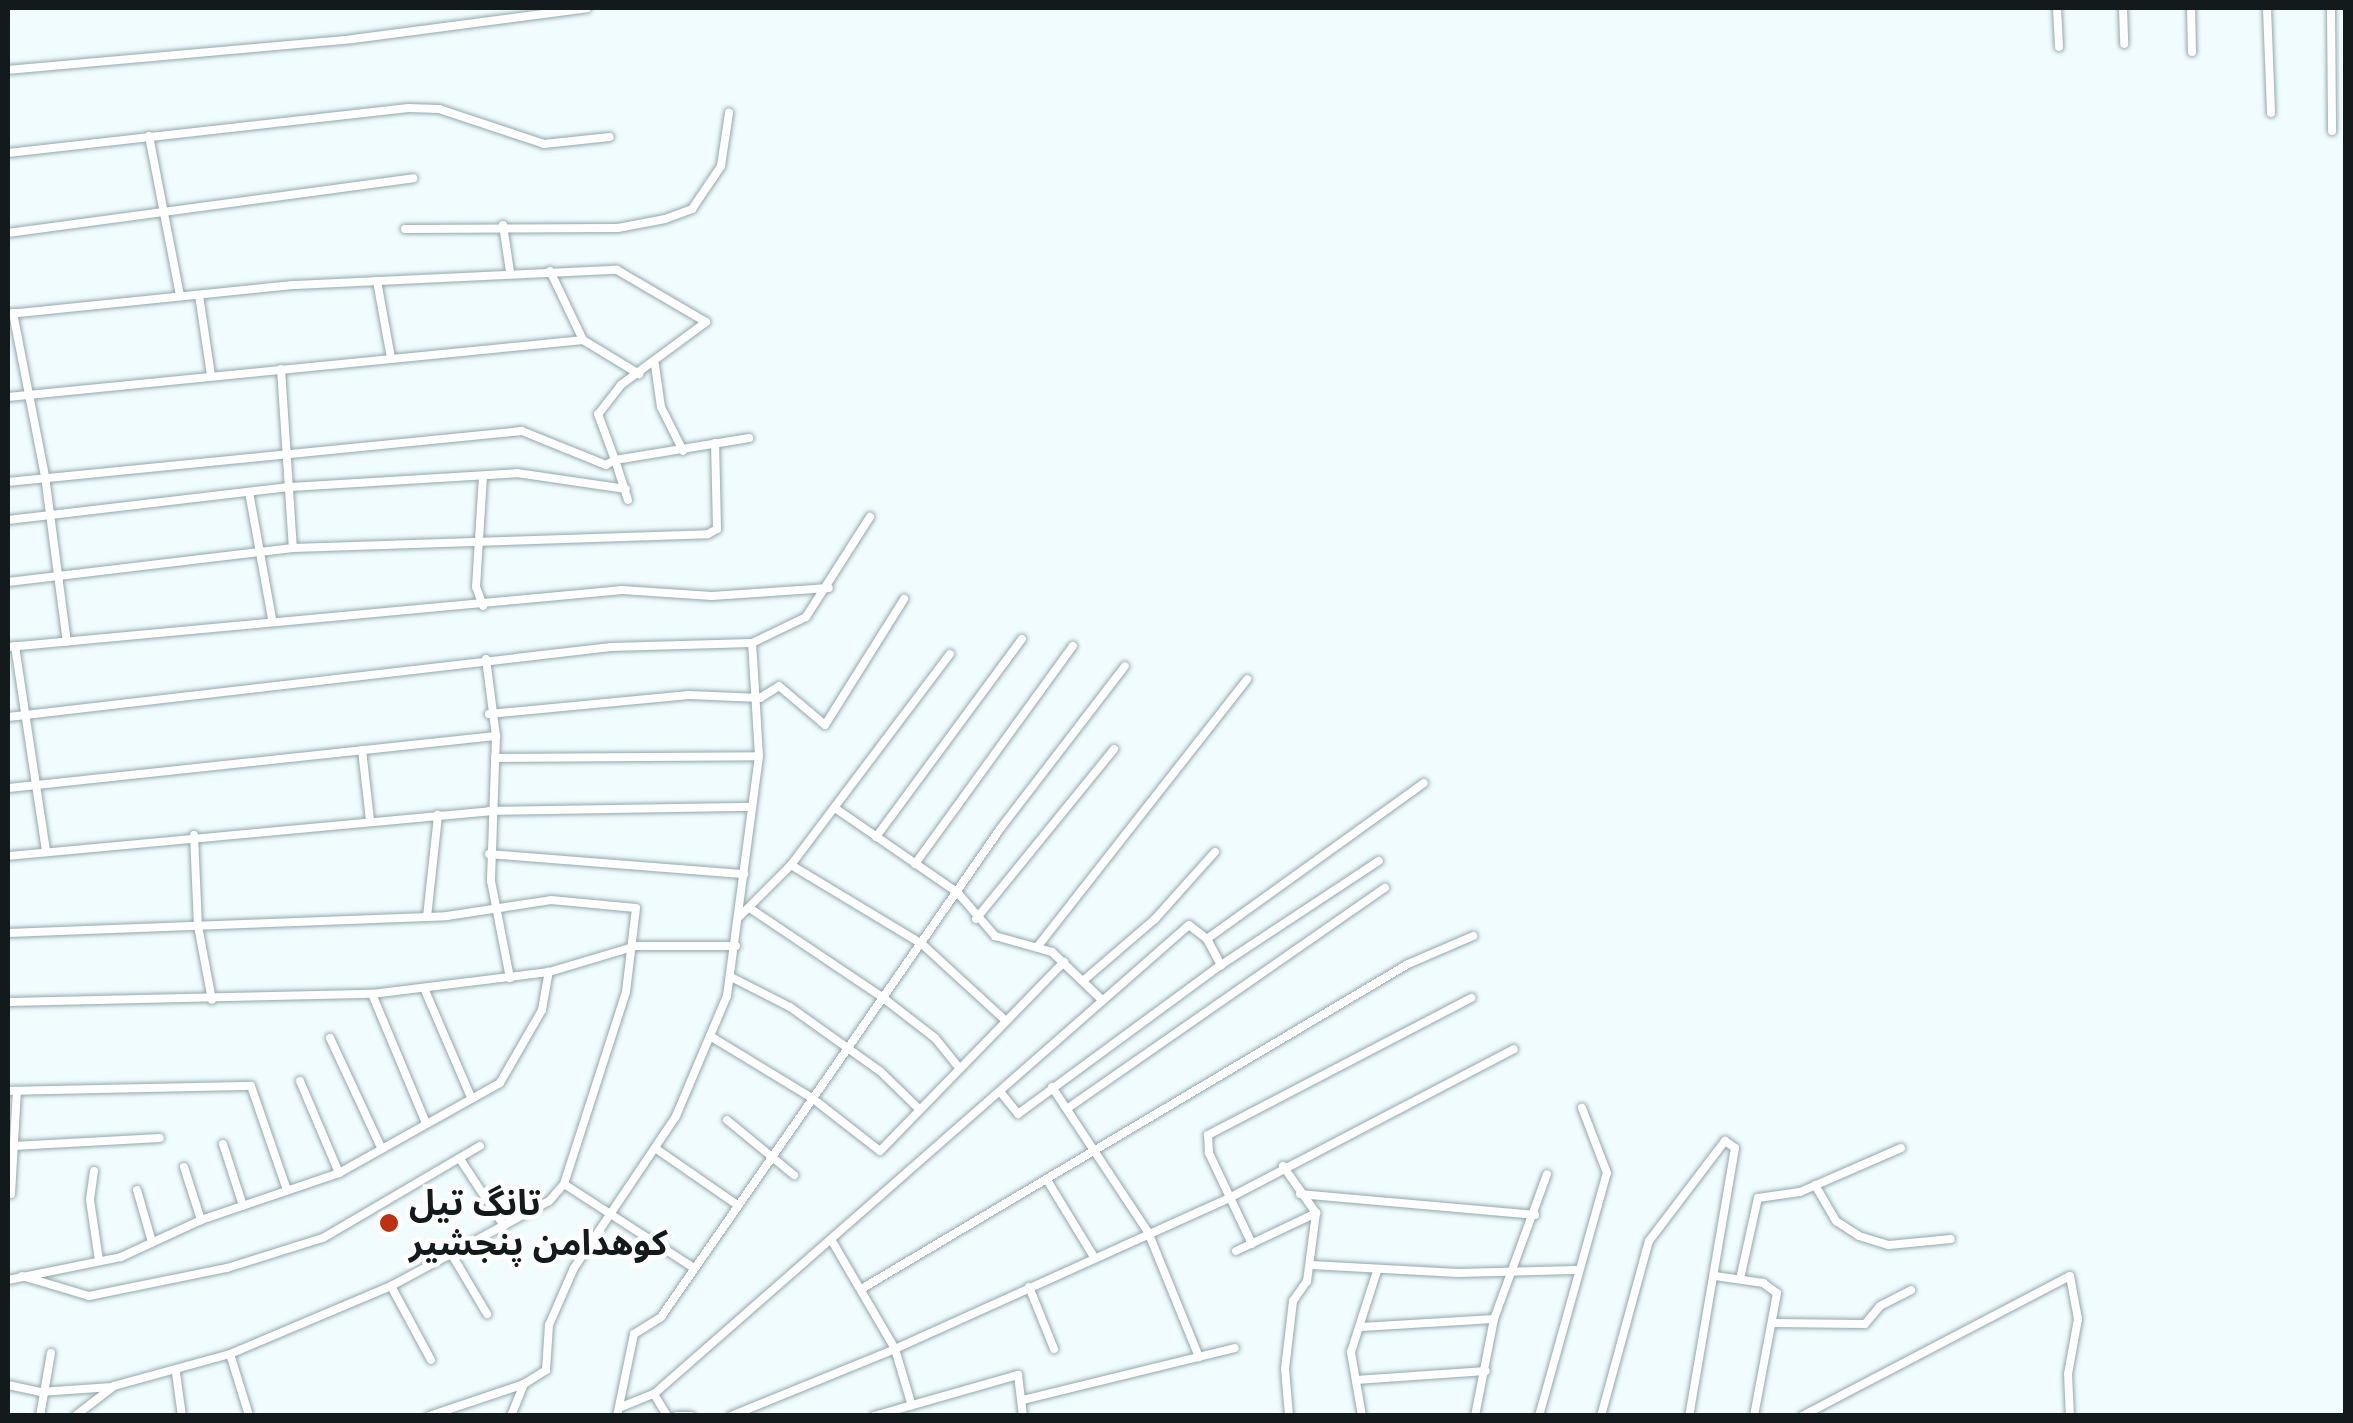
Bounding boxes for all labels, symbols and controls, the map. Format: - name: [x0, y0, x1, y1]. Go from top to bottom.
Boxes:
- place label: تانگ تیل کوهدامن پنجشیر: [409, 1182, 668, 1264]
- marker: تانگ تیل کوهدامن پنجشیر: [378, 1212, 400, 1234]

